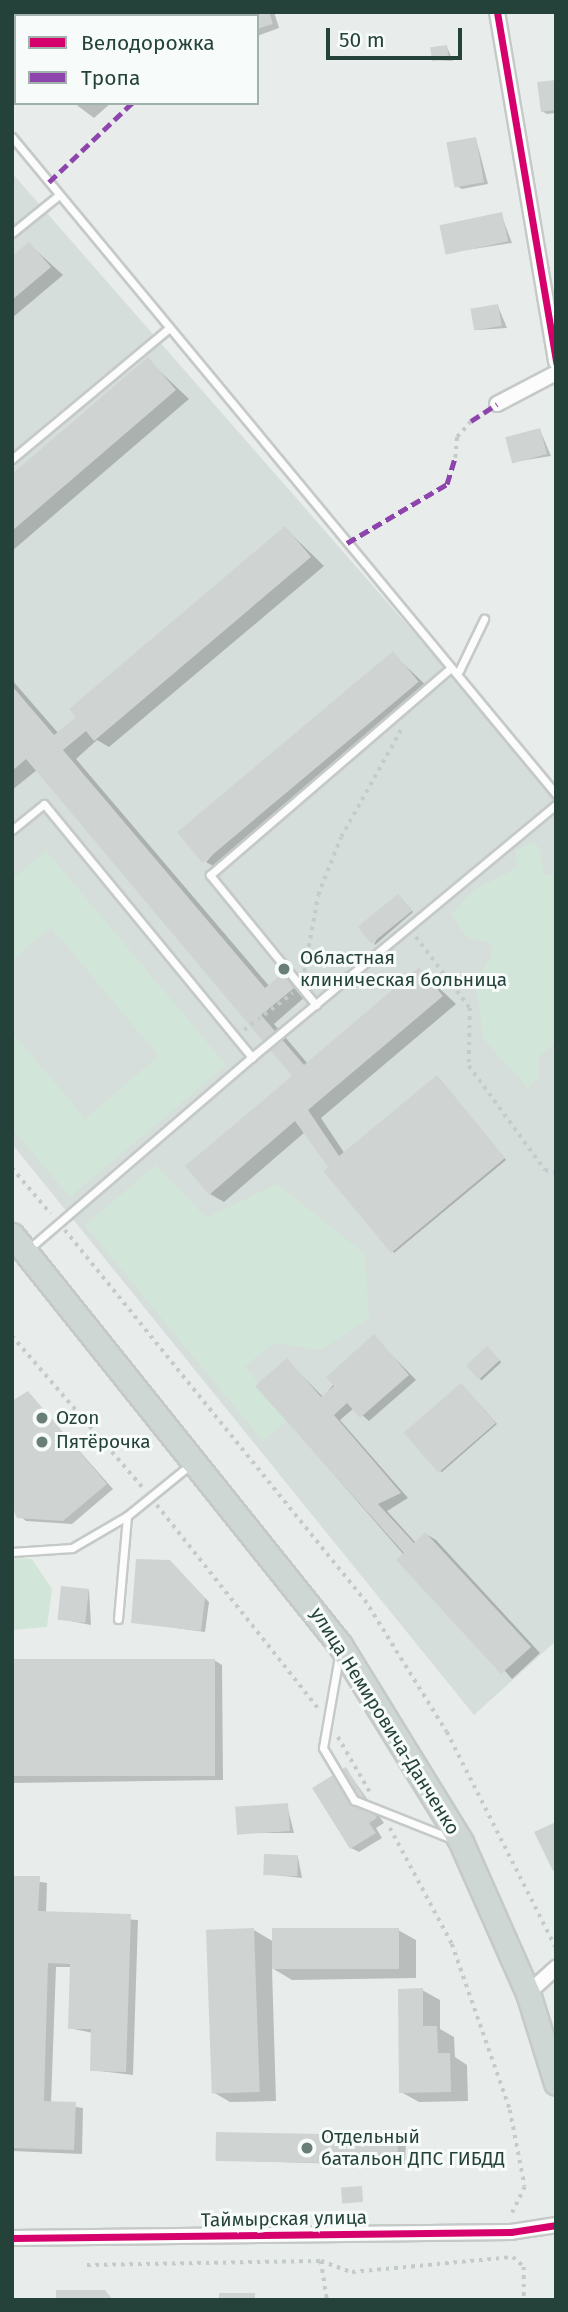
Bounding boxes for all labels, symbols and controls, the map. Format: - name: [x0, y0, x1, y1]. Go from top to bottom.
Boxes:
- legend: [14, 14, 259, 105]
- scale bar: [330, 14, 466, 58]
- text: 50 m: [339, 27, 385, 53]
- text: Велодорожка: [81, 30, 215, 56]
- text: Тропа: [81, 65, 140, 91]
- place label: Областная клиническая больница: [300, 947, 507, 991]
- marker: Областная клиническая больница: [274, 959, 294, 979]
- place label: Ozon: [56, 1407, 99, 1429]
- marker: Ozon: [34, 1410, 50, 1426]
- place label: Пятёрочка: [56, 1431, 151, 1453]
- marker: Пятёрочка: [34, 1434, 50, 1450]
- street label: улица Немировича-Данченко: [305, 1603, 465, 1839]
- place label: Отдельный батальон ДПС ГИБДД: [321, 2126, 505, 2170]
- marker: Отдельный батальон ДПС ГИБДД: [299, 2140, 315, 2156]
- street label: Таймырская улица: [201, 2206, 367, 2232]

